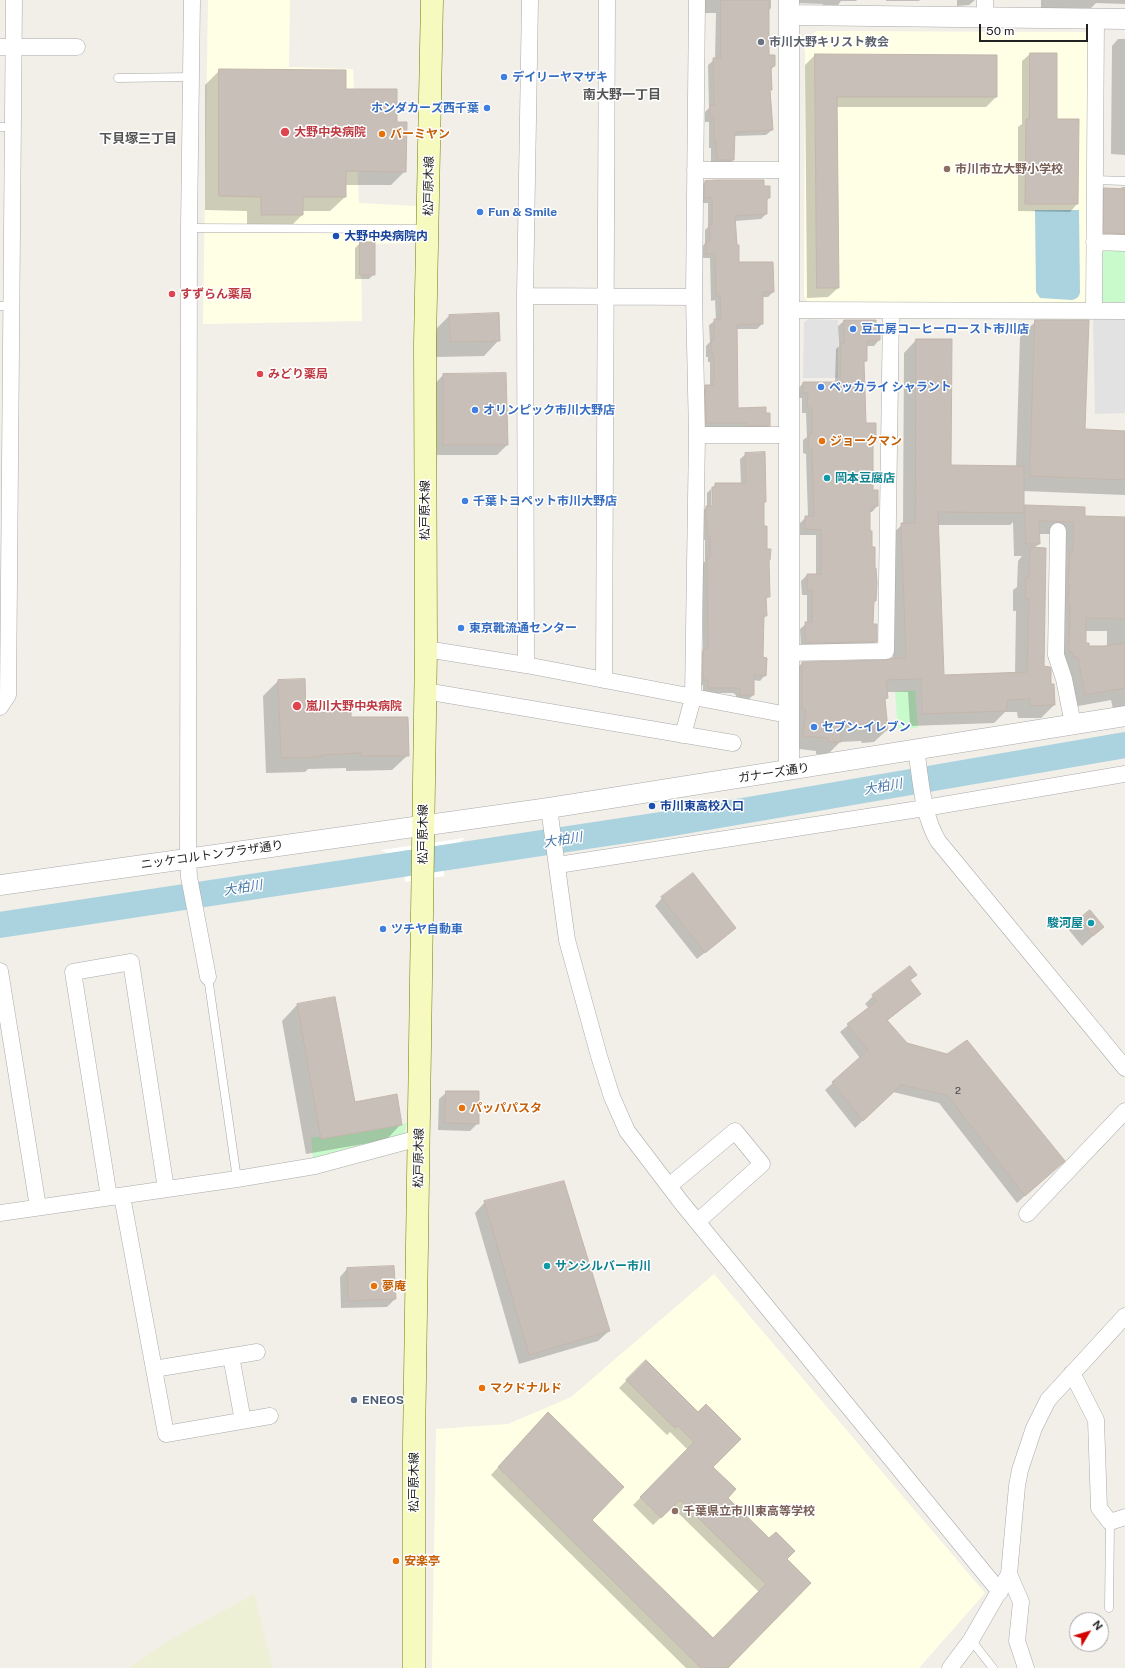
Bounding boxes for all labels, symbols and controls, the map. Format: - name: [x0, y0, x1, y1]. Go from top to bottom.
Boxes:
- scale bar: [981, 16, 1090, 42]
- text: 50 m: [986, 24, 1014, 38]
- place label: 市川大野キリスト教会: [769, 35, 889, 49]
- marker: 市川大野キリスト教会: [756, 37, 766, 47]
- place label: デイリーヤマザキ: [512, 70, 608, 84]
- marker: デイリーヤマザキ: [499, 72, 509, 82]
- district label: 南大野一丁目: [583, 87, 661, 103]
- place label: ホンダカーズ西千葉: [371, 101, 479, 115]
- marker: ホンダカーズ西千葉: [482, 103, 492, 113]
- place label: 大野中央病院: [294, 125, 366, 139]
- marker: 大野中央病院: [279, 126, 291, 138]
- place label: バーミヤン: [390, 127, 450, 141]
- marker: バーミヤン: [377, 129, 387, 139]
- district label: 下貝塚三丁目: [99, 131, 177, 147]
- street label: 松戸原木線: [421, 156, 437, 216]
- place label: 市川市立大野小学校: [955, 162, 1063, 176]
- marker: 市川市立大野小学校: [942, 164, 952, 174]
- place label: Fun & Smile: [488, 205, 557, 219]
- marker: Fun & Smile: [475, 207, 485, 217]
- place label: 大野中央病院内: [344, 229, 428, 243]
- marker: 大野中央病院内: [331, 231, 341, 241]
- place label: すずらん薬局: [180, 287, 252, 301]
- marker: すずらん薬局: [167, 289, 177, 299]
- place label: 豆工房コーヒーロースト市川店: [861, 322, 1029, 336]
- marker: 豆工房コーヒーロースト市川店: [848, 324, 858, 334]
- place label: みどり薬局: [268, 367, 328, 381]
- marker: みどり薬局: [255, 369, 265, 379]
- place label: ベッカライ シャラント: [829, 380, 952, 394]
- marker: ベッカライ シャラント: [816, 382, 826, 392]
- place label: オリンピック市川大野店: [483, 403, 615, 417]
- marker: オリンピック市川大野店: [470, 405, 480, 415]
- place label: ジョークマン: [830, 434, 902, 448]
- marker: ジョークマン: [817, 436, 827, 446]
- place label: 岡本豆腐店: [835, 471, 895, 485]
- marker: 岡本豆腐店: [822, 473, 832, 483]
- street label: 松戸原木線: [418, 480, 432, 540]
- place label: 千葉トヨペット市川大野店: [473, 494, 617, 508]
- marker: 千葉トヨペット市川大野店: [460, 496, 470, 506]
- place label: 東京靴流通センター: [469, 621, 577, 635]
- marker: 東京靴流通センター: [456, 623, 466, 633]
- place label: 嵐川大野中央病院: [306, 699, 402, 713]
- marker: 嵐川大野中央病院: [291, 700, 303, 712]
- place label: セブン-イレブン: [822, 720, 911, 734]
- marker: セブン-イレブン: [809, 722, 819, 732]
- street label: ガナーズ通り: [737, 760, 811, 786]
- water label: 大柏川: [862, 776, 904, 798]
- place label: 市川東高校入口: [660, 799, 744, 813]
- marker: 市川東高校入口: [647, 801, 657, 811]
- street label: 松戸原木線: [416, 804, 430, 864]
- water label: 大柏川: [543, 829, 583, 851]
- street label: ニッケコルトンプラザ通り: [140, 838, 284, 872]
- water label: 大柏川: [223, 877, 263, 899]
- place label: 駿河屋: [1047, 916, 1083, 930]
- marker: 駿河屋: [1086, 918, 1096, 928]
- place label: ツチヤ自動車: [391, 922, 463, 936]
- marker: ツチヤ自動車: [378, 924, 388, 934]
- house number: 2: [955, 1085, 961, 1097]
- place label: パッパパスタ: [470, 1101, 542, 1115]
- marker: パッパパスタ: [457, 1103, 467, 1113]
- street label: 松戸原木線: [411, 1128, 427, 1188]
- place label: サンシルバー市川: [555, 1259, 651, 1273]
- marker: サンシルバー市川: [542, 1261, 552, 1271]
- place label: 夢庵: [382, 1279, 406, 1293]
- marker: 夢庵: [369, 1281, 379, 1291]
- place label: マクドナルド: [490, 1381, 562, 1395]
- marker: マクドナルド: [477, 1383, 487, 1393]
- place label: ENEOS: [362, 1393, 404, 1407]
- marker: ENEOS: [349, 1395, 359, 1405]
- street label: 松戸原木線: [407, 1452, 421, 1512]
- place label: 千葉県立市川東高等学校: [683, 1504, 815, 1518]
- marker: 千葉県立市川東高等学校: [670, 1506, 680, 1516]
- place label: 安楽亭: [404, 1554, 440, 1568]
- marker: 安楽亭: [391, 1556, 401, 1566]
- north arrow: [1069, 1612, 1109, 1652]
- text: N: [1090, 1618, 1105, 1632]

